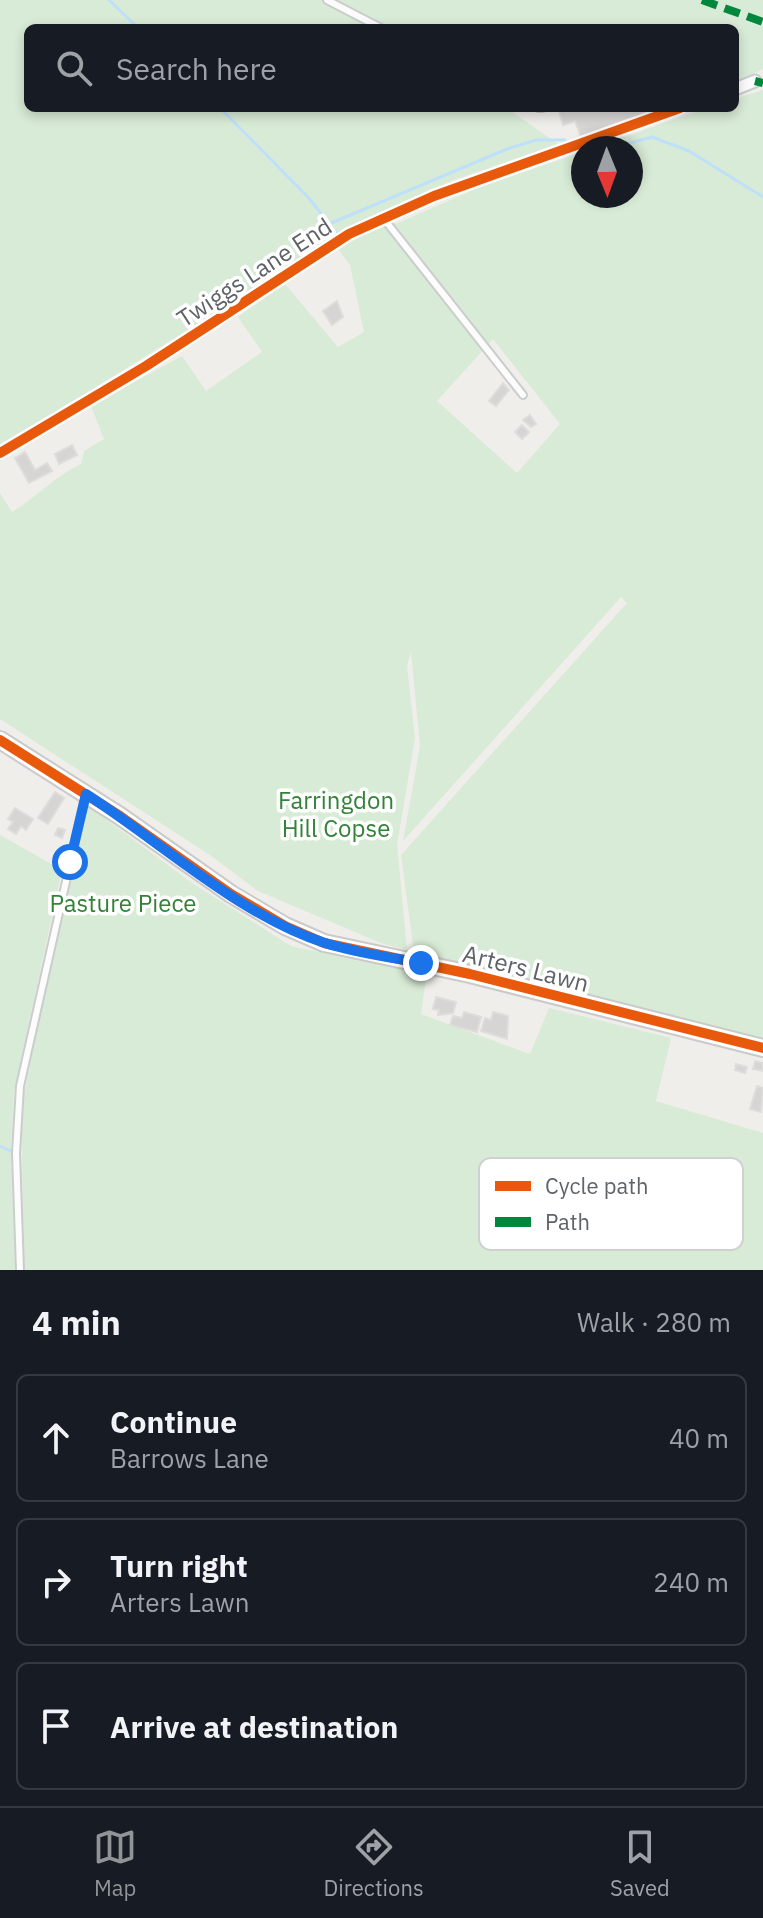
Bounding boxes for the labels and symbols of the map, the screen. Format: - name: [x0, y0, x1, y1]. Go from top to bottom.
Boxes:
- north arrow: [571, 136, 643, 208]
- street label: Twiggs Lane End: [170, 210, 338, 334]
- park label: Farringdon Hill Copse: [278, 784, 394, 844]
- route start: [52, 844, 88, 880]
- park label: Pasture Piece: [49, 887, 197, 919]
- street label: Arters Lawn: [460, 937, 592, 999]
- route end: [403, 945, 439, 981]
- legend: [479, 1158, 743, 1250]
- text: Cycle path: [545, 1171, 649, 1200]
- text: Path: [545, 1207, 590, 1236]

